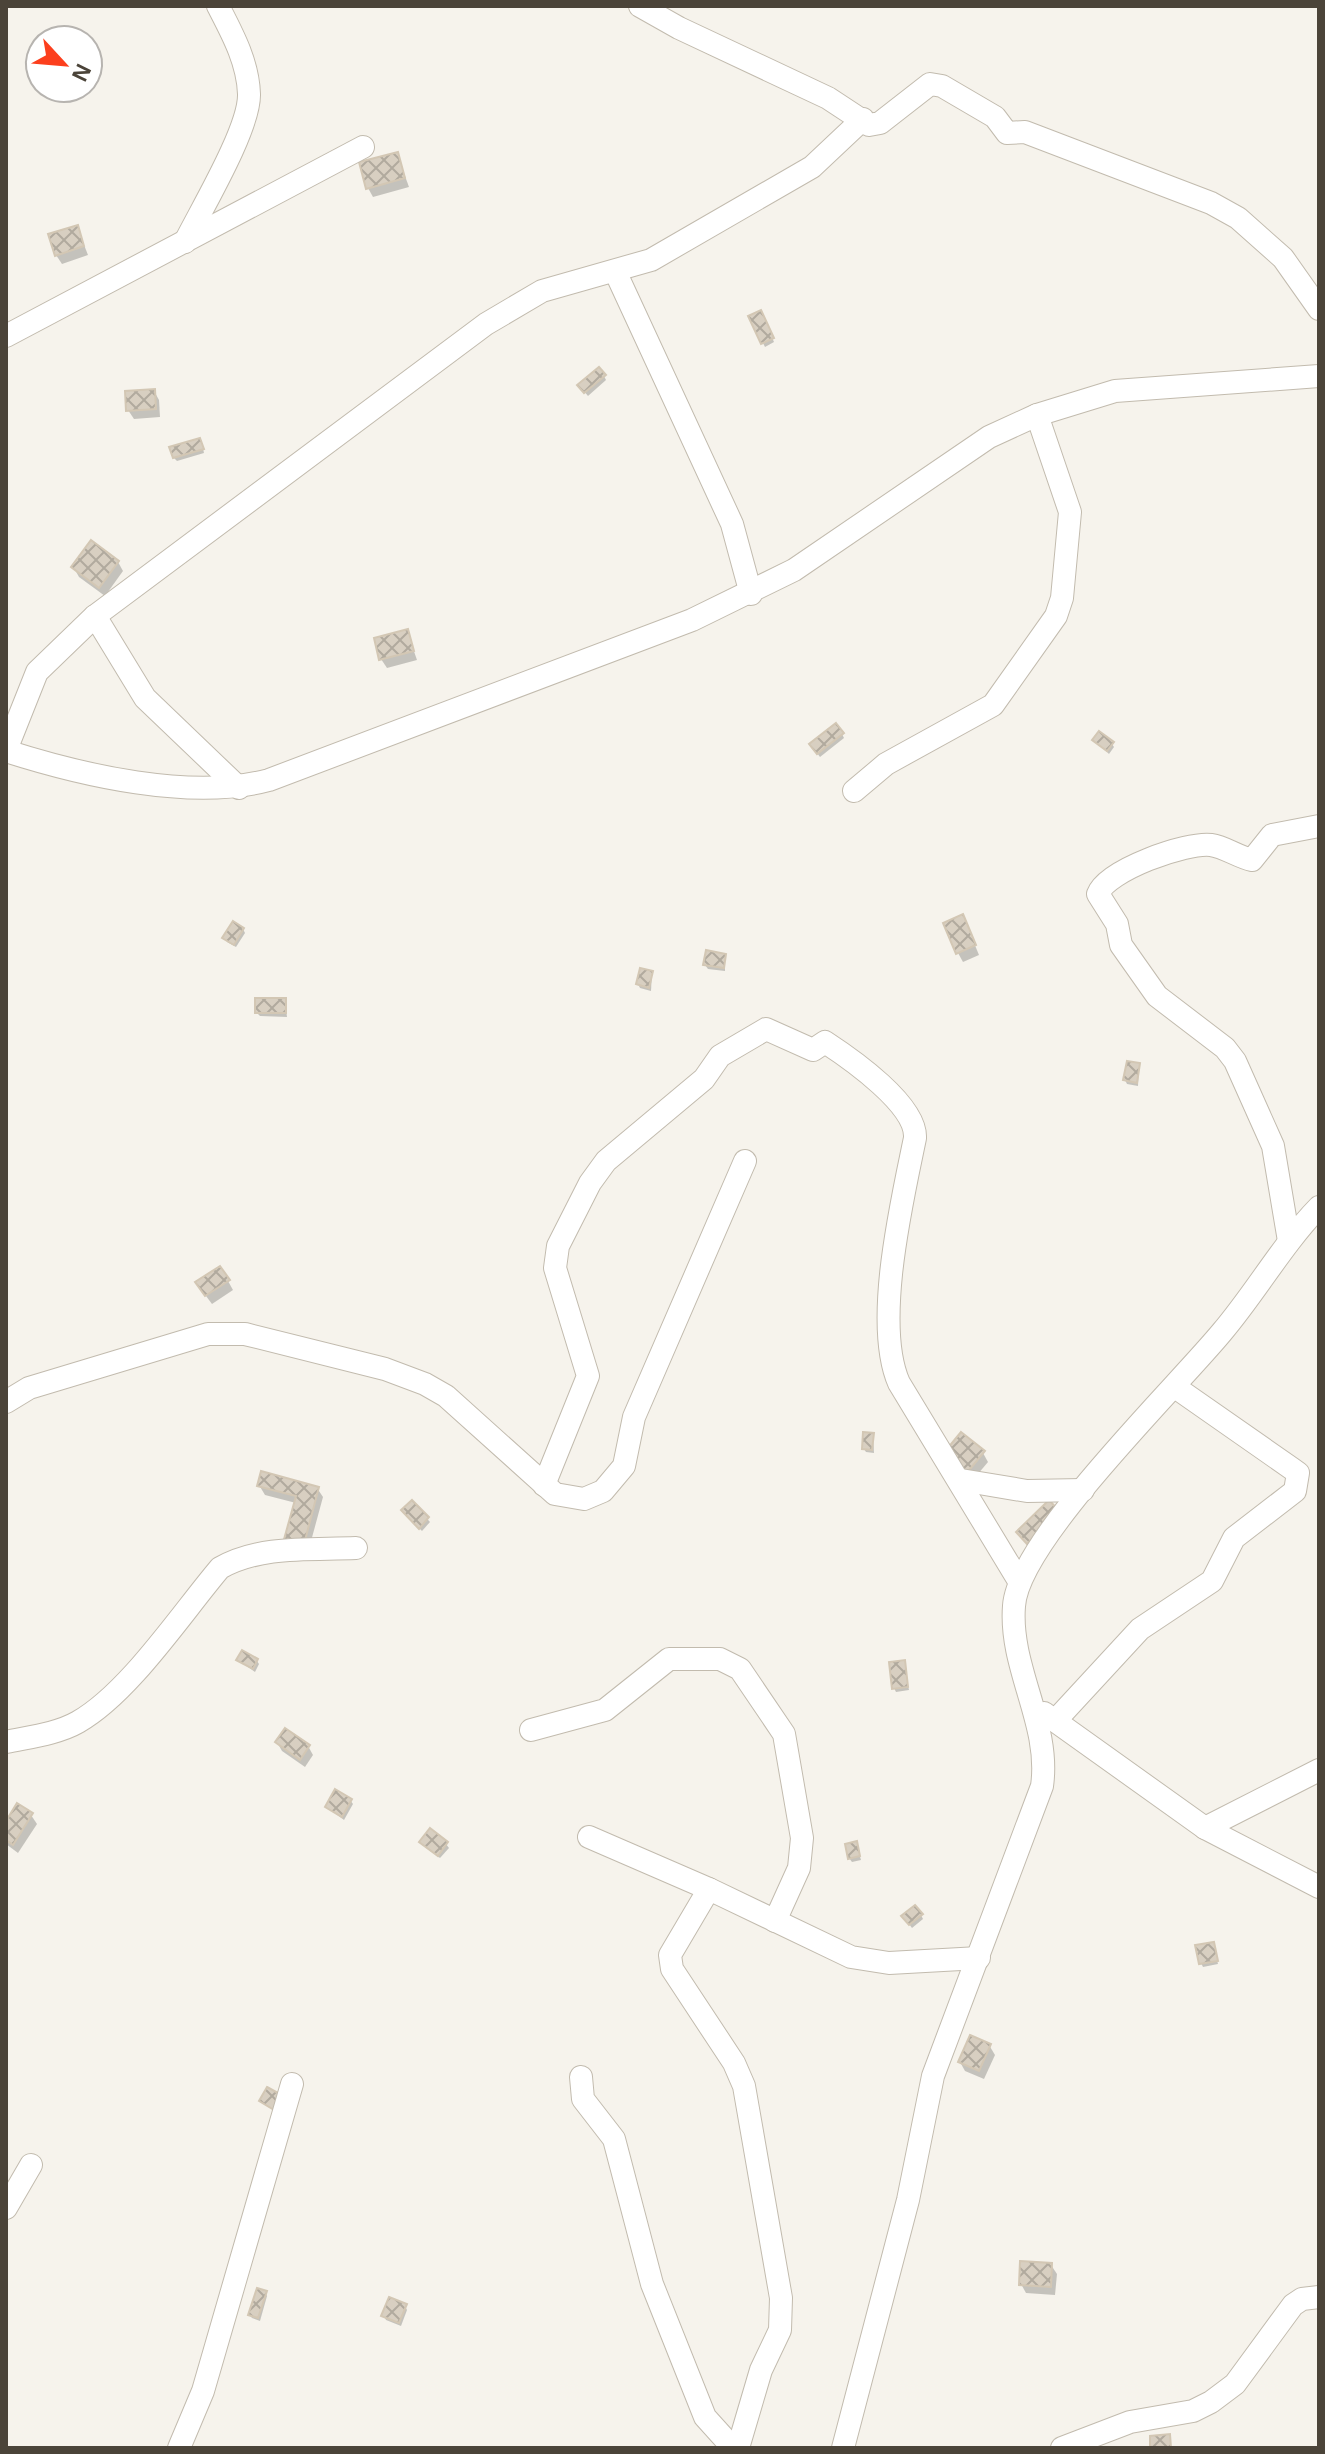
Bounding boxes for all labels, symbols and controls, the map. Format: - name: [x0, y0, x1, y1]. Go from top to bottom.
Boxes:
- north arrow: [24, 24, 104, 104]
- text: N: [67, 60, 96, 85]

